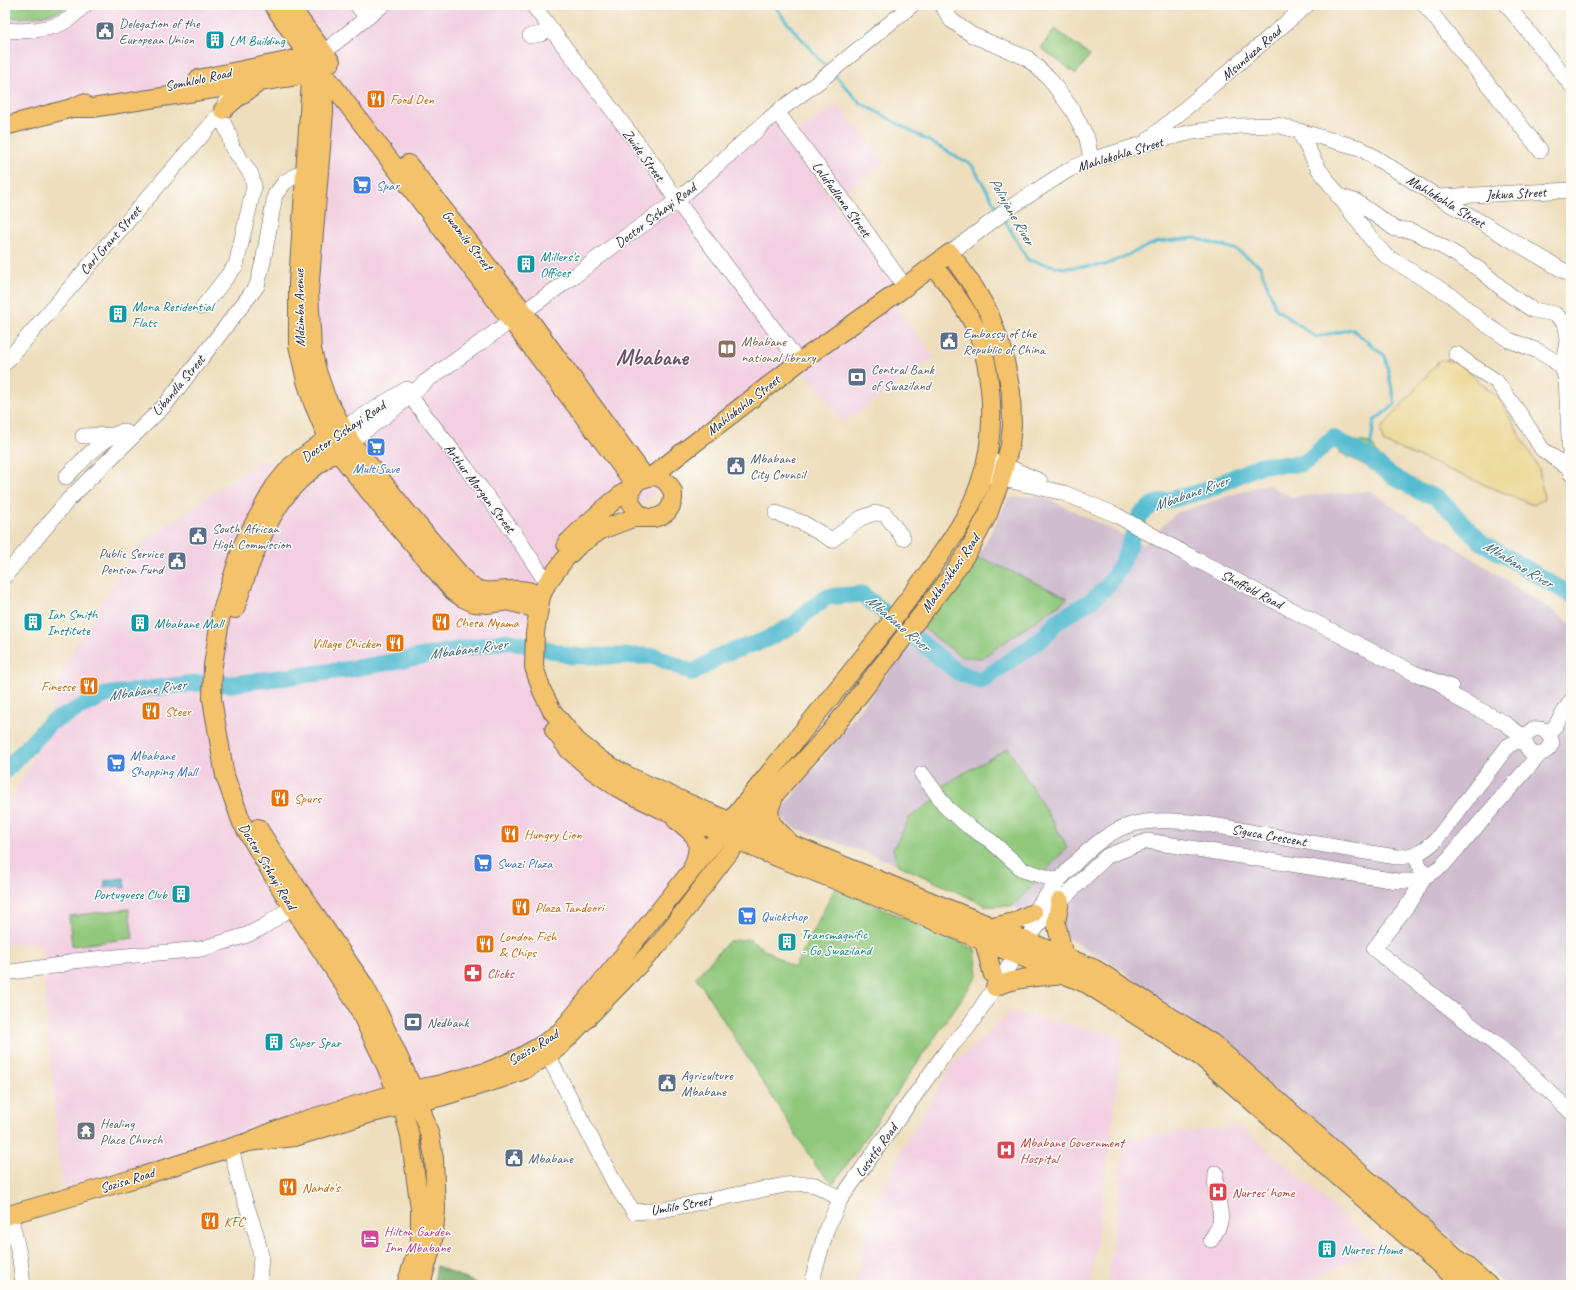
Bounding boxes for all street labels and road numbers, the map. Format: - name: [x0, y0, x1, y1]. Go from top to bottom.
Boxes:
- street label: Msunduza Road: [1218, 21, 1287, 84]
- street label: Somhlolo Road: [163, 64, 235, 95]
- street label: Zwide Street: [619, 126, 669, 186]
- street label: Mahlokohla Street: [1075, 133, 1166, 176]
- street label: Lalufadlana Street: [809, 158, 875, 241]
- street label: Mahlokohla Street: [1403, 171, 1489, 232]
- street label: Doctor Sishayi Road: [611, 178, 701, 252]
- street label: Jekwa Street: [1484, 183, 1548, 204]
- street label: Carl Grant Street: [76, 201, 146, 278]
- street label: Gwamile Street: [439, 207, 498, 276]
- street label: Mdzimba Avenue: [290, 268, 309, 347]
- street label: Libandla Street: [148, 350, 210, 419]
- street label: Mahlokohla Street: [703, 371, 785, 439]
- street label: Doctor Sishayi Road: [298, 396, 391, 466]
- street label: Arthur Morgan Street: [441, 440, 519, 537]
- street label: Makhosikhosi Road: [917, 529, 985, 615]
- street label: Sheffield Road: [1218, 566, 1288, 614]
- street label: Doctor Sishayi Road: [235, 820, 301, 915]
- street label: Siguca Crescent: [1230, 821, 1309, 851]
- street label: Sozisa Road: [505, 1024, 564, 1069]
- street label: Lusutfu Road: [852, 1119, 903, 1180]
- street label: Sozisa Road: [98, 1163, 159, 1197]
- street label: Umlilo Street: [649, 1191, 715, 1219]

